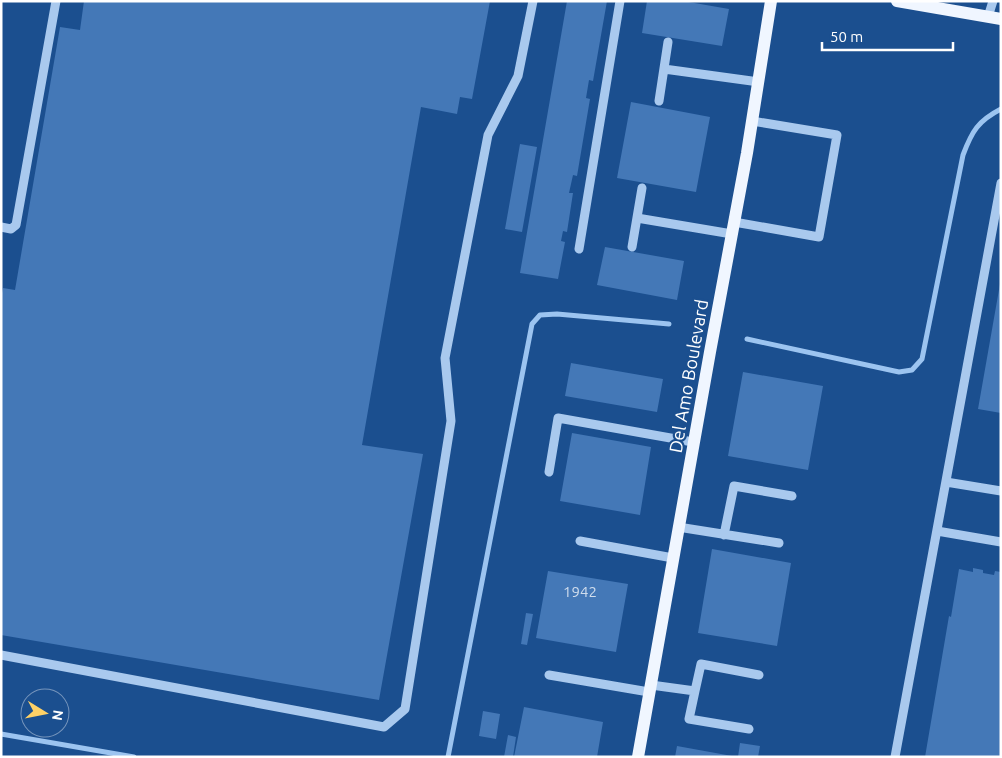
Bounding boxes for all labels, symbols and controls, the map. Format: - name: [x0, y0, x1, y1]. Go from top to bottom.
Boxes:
- scale bar: [822, 20, 953, 52]
- text: 50 m: [830, 28, 863, 45]
- street label: Del Amo Boulevard: [665, 298, 711, 454]
- house number: 1942: [563, 583, 597, 600]
- north arrow: [20, 688, 70, 738]
- text: N: [49, 709, 67, 722]

